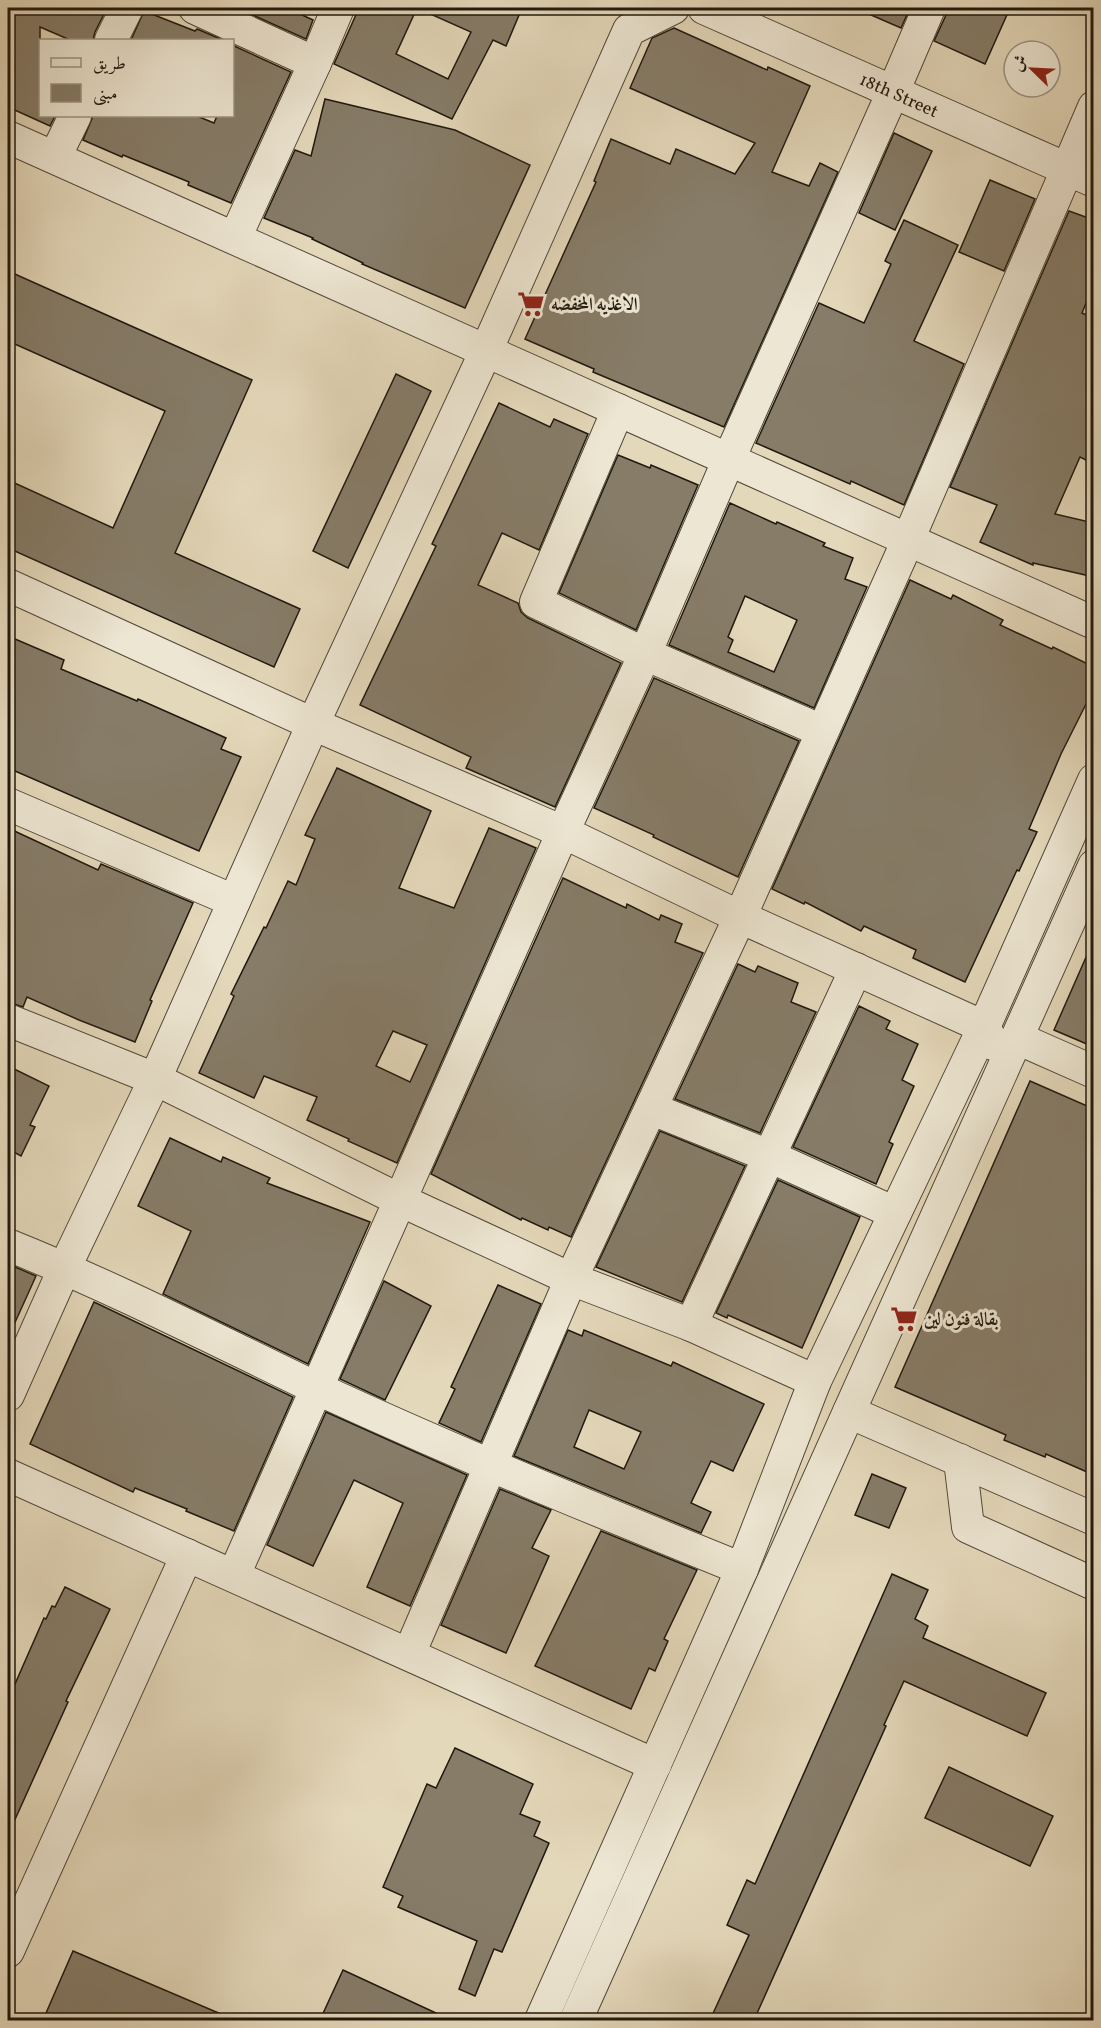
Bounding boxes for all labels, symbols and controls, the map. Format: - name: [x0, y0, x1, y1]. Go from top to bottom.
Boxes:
- legend: [39, 39, 234, 117]
- north arrow: [1002, 39, 1062, 99]
- text: طريق: [93, 52, 126, 77]
- text: ش: [1007, 52, 1033, 75]
- street label: 18th Street: [855, 68, 942, 125]
- text: مبنى: [93, 82, 118, 107]
- supermarket icon: الاغذيه المخفضه: [516, 289, 546, 319]
- place label: الاغذيه المخفضه: [551, 293, 638, 318]
- supermarket icon: بقالة فنون لين: [889, 1304, 919, 1334]
- place label: بقالة فنون لين: [924, 1308, 998, 1333]

